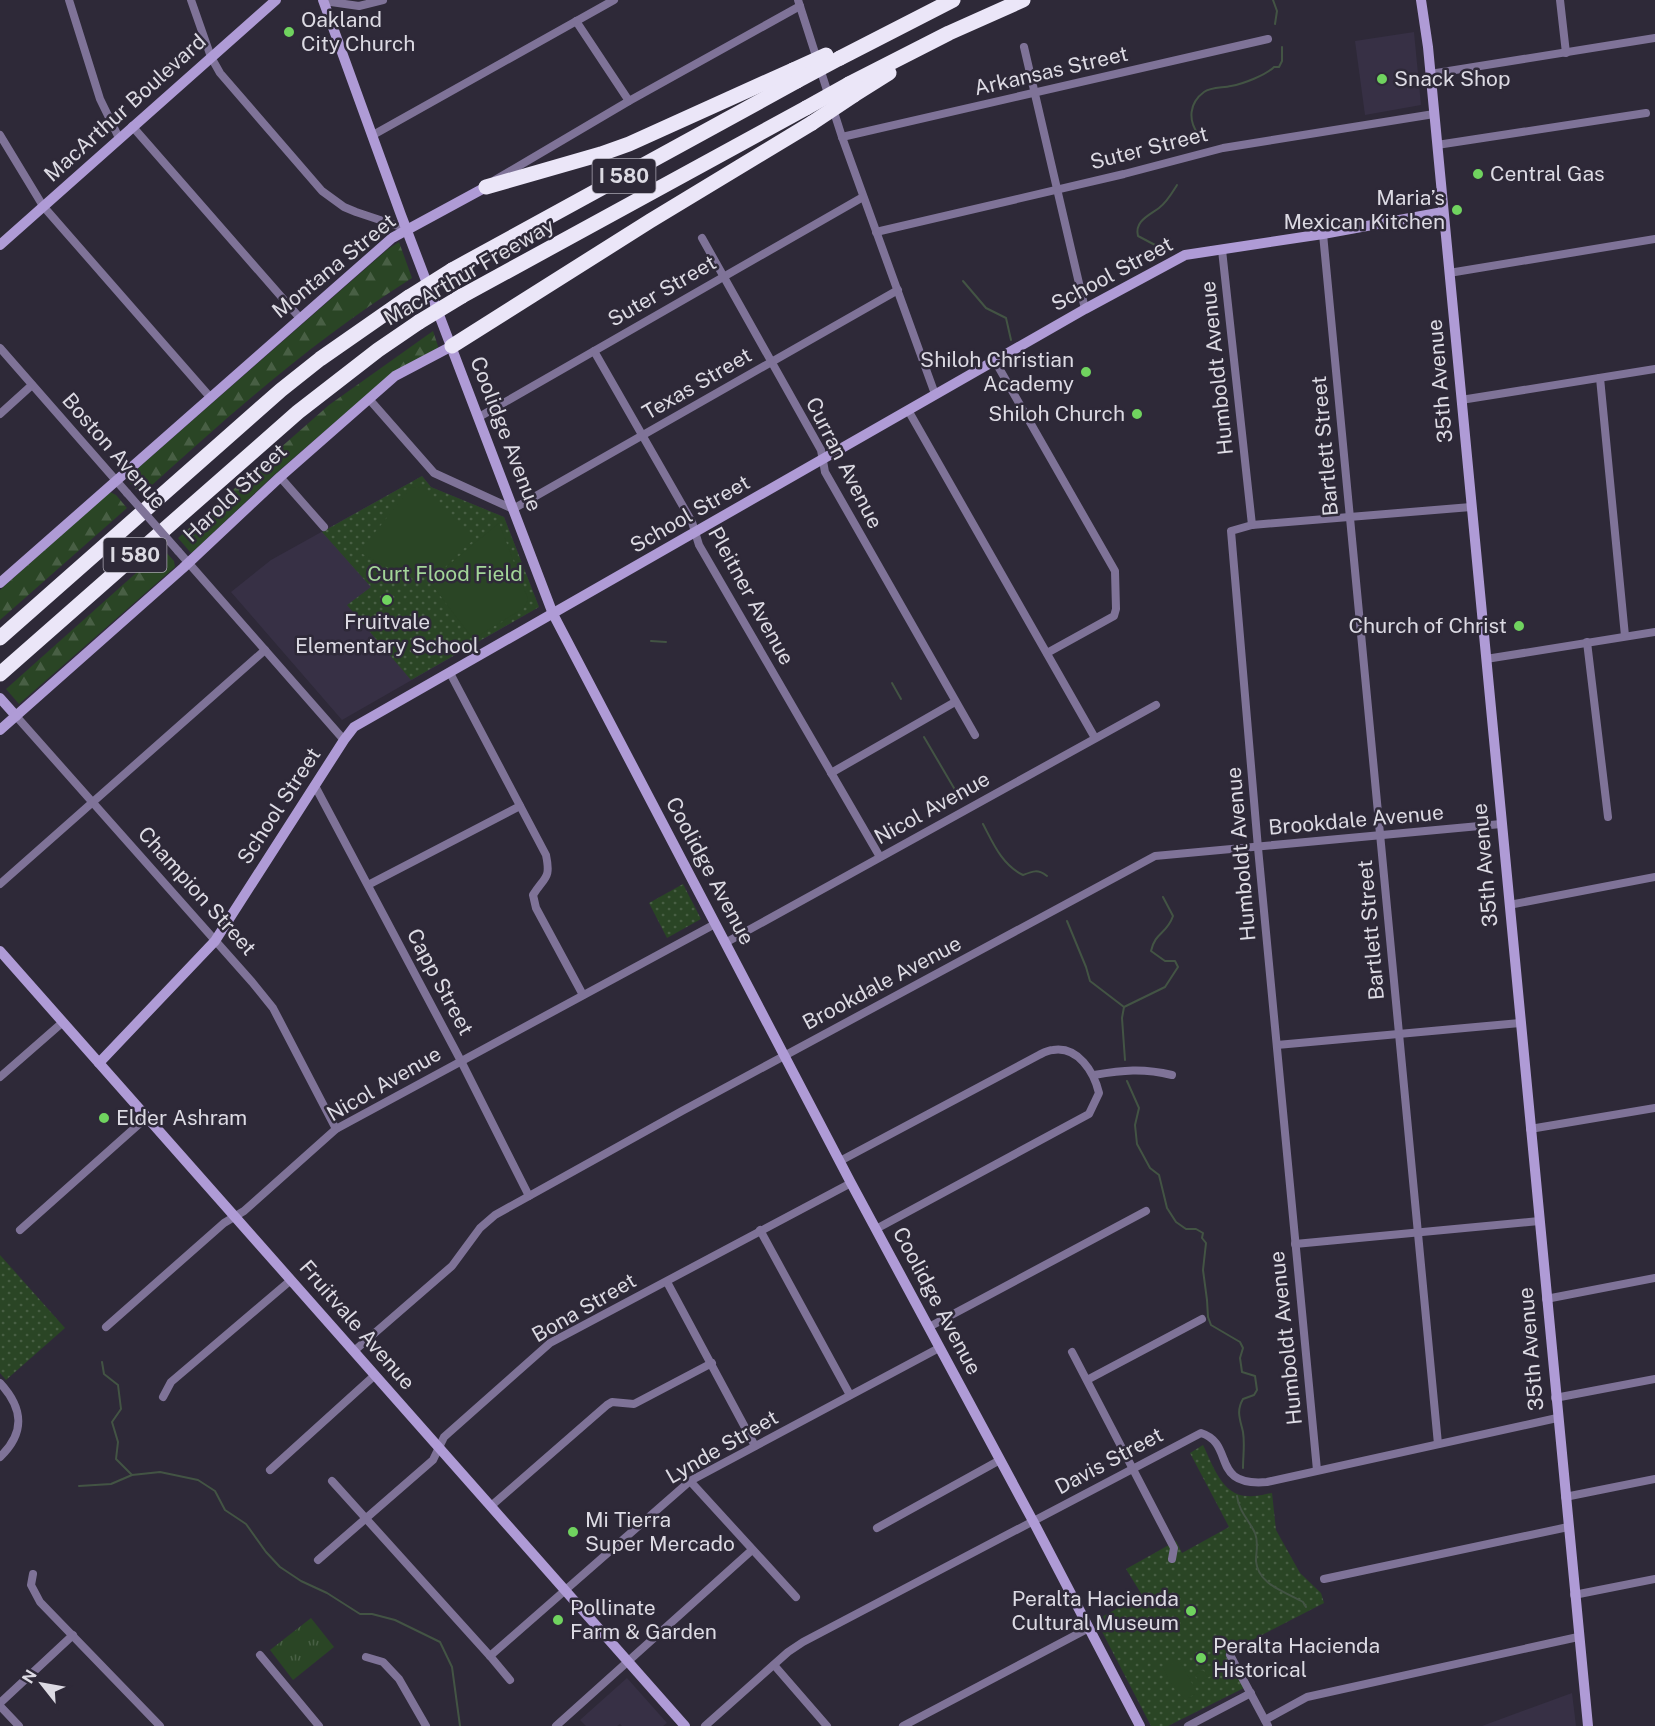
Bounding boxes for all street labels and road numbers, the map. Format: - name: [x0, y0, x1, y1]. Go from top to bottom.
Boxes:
- street label: MacArthur Boulevard: [39, 29, 211, 187]
- street label: Arkansas Street: [971, 41, 1130, 100]
- street label: Suter Street: [1087, 121, 1210, 174]
- road number: I 580: [592, 159, 656, 193]
- street label: Montana Street: [267, 208, 401, 323]
- street label: MacArthur Freeway: [379, 212, 559, 331]
- street label: School Street: [1047, 231, 1177, 316]
- street label: Suter Street: [603, 250, 720, 332]
- street label: Humboldt Avenue: [1195, 280, 1238, 456]
- street label: 35th Avenue: [1422, 318, 1457, 444]
- street label: Texas Street: [638, 342, 756, 425]
- street label: Coolidge Avenue: [465, 353, 547, 515]
- street label: Bartlett Street: [1306, 375, 1343, 517]
- street label: Boston Avenue: [57, 388, 172, 514]
- street label: Curran Avenue: [801, 393, 888, 533]
- street label: Harold Street: [178, 438, 292, 547]
- street label: School Street: [625, 469, 754, 558]
- street label: Pleitner Avenue: [703, 522, 800, 669]
- road number: I 580: [104, 538, 166, 572]
- street label: School Street: [232, 743, 326, 869]
- street label: Nicol Avenue: [870, 766, 994, 849]
- street label: Humboldt Avenue: [1220, 766, 1261, 942]
- street label: Coolidge Avenue: [661, 793, 760, 949]
- street label: Brookdale Avenue: [1267, 799, 1445, 840]
- street label: 35th Avenue: [1467, 802, 1502, 928]
- street label: Champion Street: [133, 821, 262, 960]
- street label: Bartlett Street: [1352, 859, 1389, 1001]
- street label: Capp Street: [402, 924, 479, 1039]
- street label: Brookdale Avenue: [798, 930, 965, 1035]
- street label: Nicol Avenue: [322, 1041, 445, 1126]
- street label: Coolidge Avenue: [888, 1223, 987, 1379]
- street label: Humboldt Avenue: [1264, 1250, 1307, 1426]
- street label: Fruitvale Avenue: [294, 1255, 420, 1394]
- street label: Bona Street: [527, 1268, 640, 1347]
- street label: 35th Avenue: [1513, 1286, 1548, 1412]
- street label: Lynde Street: [661, 1404, 782, 1489]
- street label: Davis Street: [1051, 1422, 1167, 1499]

